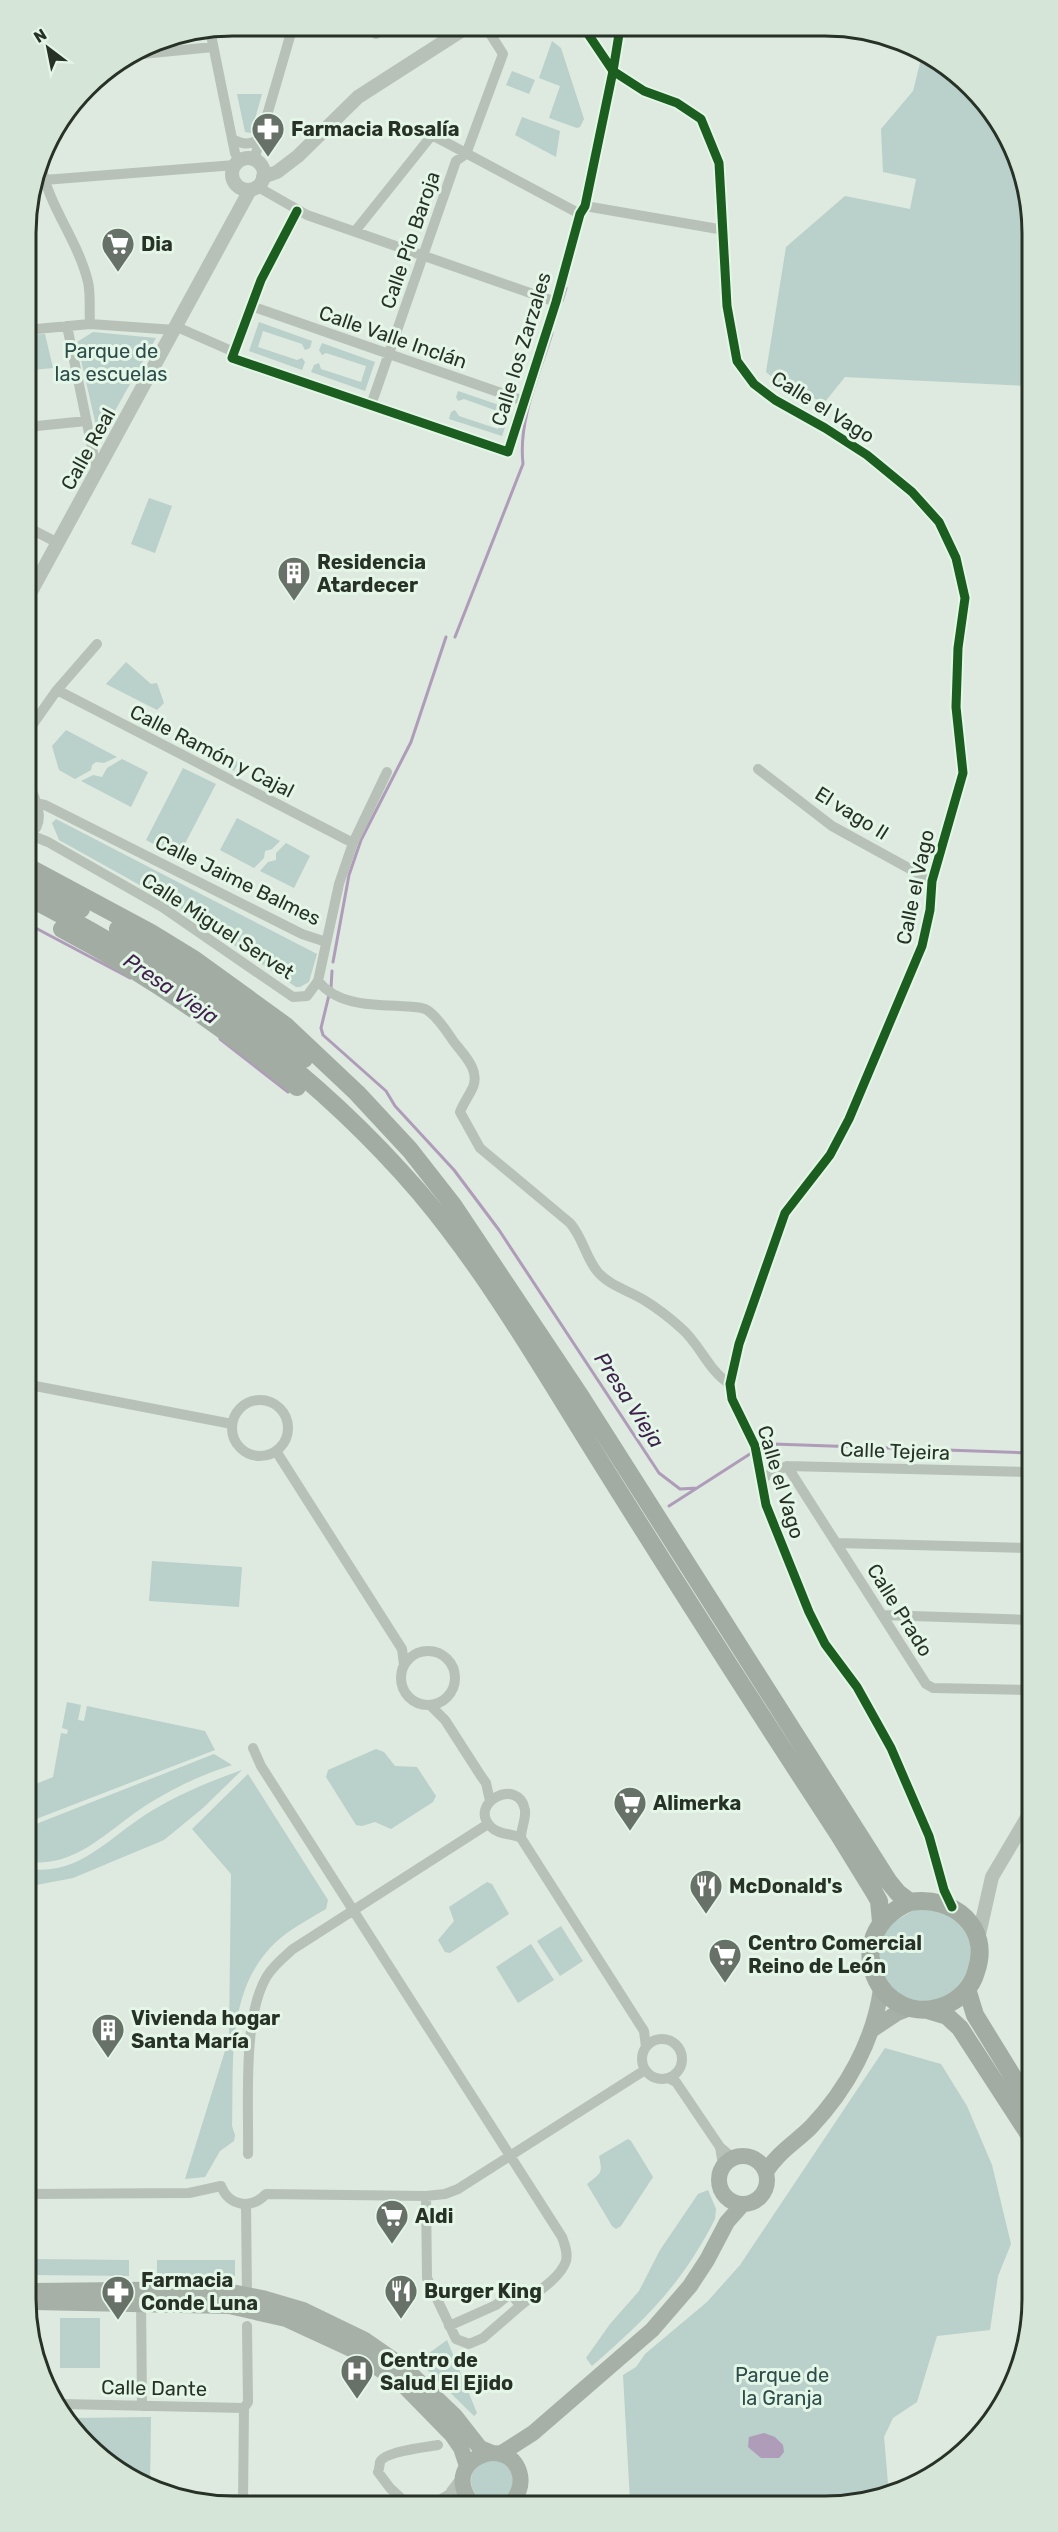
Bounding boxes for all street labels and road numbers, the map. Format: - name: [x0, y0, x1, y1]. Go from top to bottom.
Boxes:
- street label: Calle Pío Baroja: [375, 168, 445, 312]
- street label: Calle los Zarzales: [486, 269, 556, 429]
- street label: Calle Valle Inclán: [316, 300, 470, 374]
- street label: Calle el Vago: [767, 366, 879, 448]
- street label: Calle Real: [56, 404, 120, 494]
- street label: Calle Ramón y Cajal: [126, 699, 298, 803]
- street label: El vago II: [811, 781, 893, 845]
- street label: Calle el Vago: [891, 827, 939, 947]
- street label: Calle Jaime Balmes: [151, 830, 325, 930]
- street label: Calle Miguel Servet: [137, 868, 299, 984]
- street label: Calle el Vago: [752, 1423, 810, 1541]
- street label: Calle Tejeira: [840, 1437, 950, 1465]
- street label: Calle Prado: [862, 1559, 938, 1661]
- street label: Calle Dante: [101, 2375, 207, 2401]

